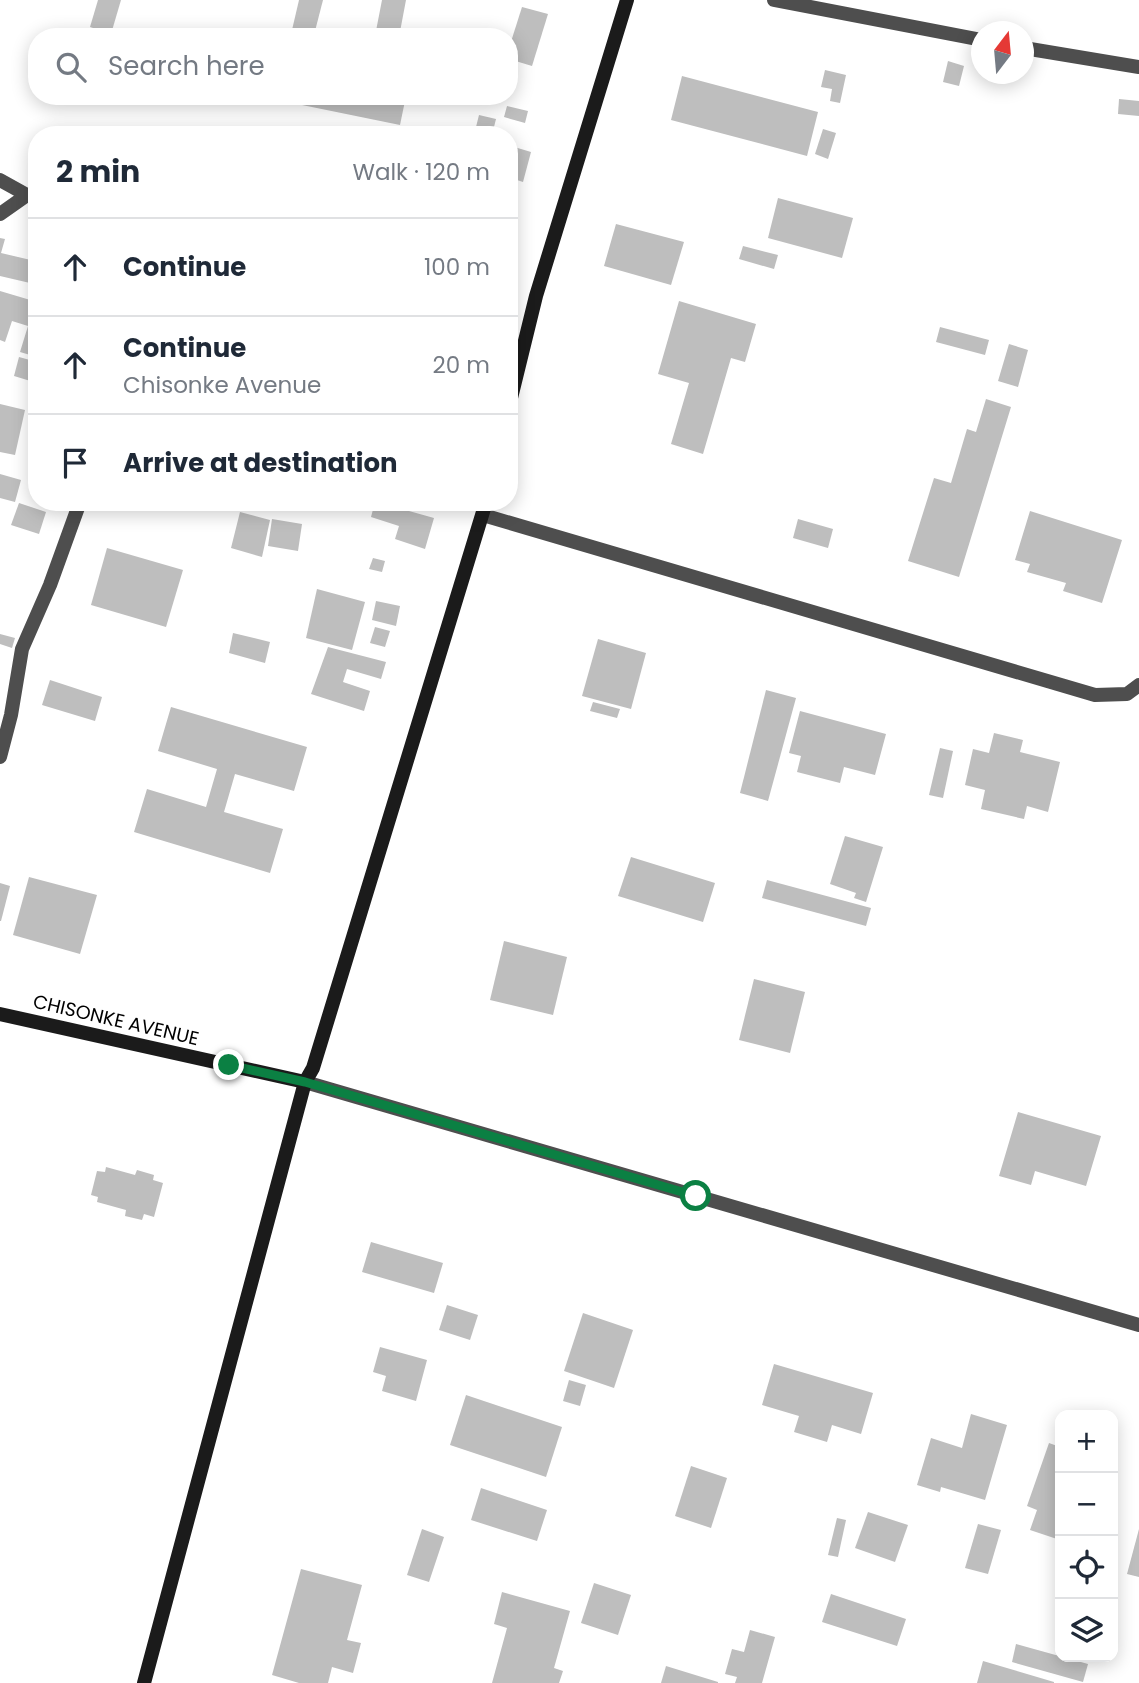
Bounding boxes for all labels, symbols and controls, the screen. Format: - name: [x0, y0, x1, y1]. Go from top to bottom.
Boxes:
- north arrow: [971, 21, 1034, 84]
- search box: [28, 28, 518, 105]
- icon: search: [52, 48, 90, 86]
- text: Search here: [108, 48, 265, 84]
- text: 2 min: [56, 150, 140, 193]
- text: Walk · 120 m: [352, 156, 490, 188]
- icon: ahead: [56, 248, 94, 286]
- text: Continue: [123, 249, 246, 285]
- text: 100 m: [424, 251, 490, 283]
- text: Continue: [123, 330, 246, 366]
- icon: ahead: [56, 346, 94, 384]
- text: 20 m: [432, 349, 490, 381]
- text: Chisonke Avenue: [123, 369, 321, 401]
- icon: arrive: [56, 444, 94, 482]
- text: Arrive at destination: [123, 445, 398, 481]
- street label: CHISONKE AVENUE: [30, 988, 202, 1052]
- route end: [213, 1049, 244, 1080]
- route start: [680, 1180, 711, 1211]
- map controls: [1055, 1410, 1118, 1662]
- button: +: [1055, 1410, 1118, 1473]
- button: −: [1055, 1473, 1118, 1536]
- button: locate: [1055, 1536, 1118, 1599]
- button: layers: [1055, 1599, 1118, 1662]

